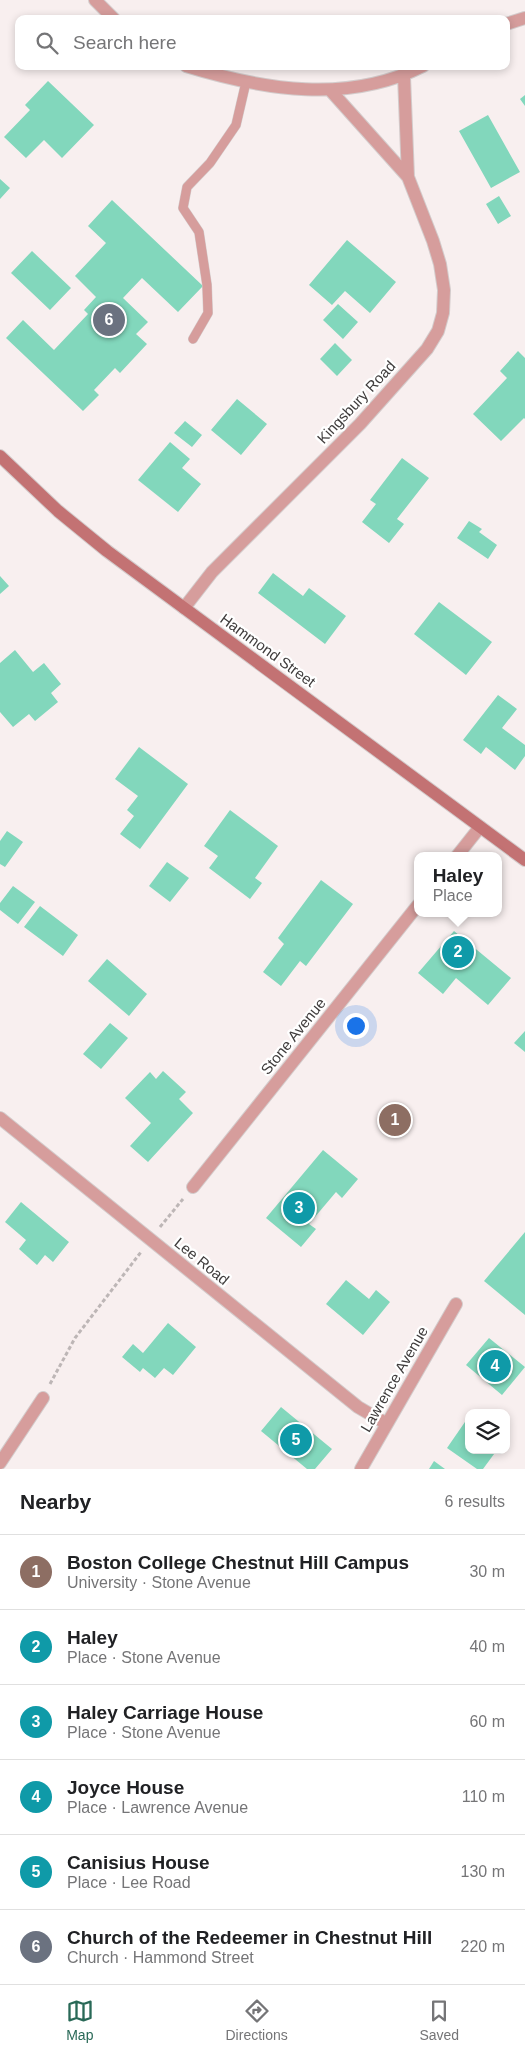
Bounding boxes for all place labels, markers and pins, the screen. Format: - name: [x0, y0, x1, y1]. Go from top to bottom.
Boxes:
- pin: 6: [93, 301, 125, 339]
- pin: 2: [442, 933, 474, 971]
- pin: 1: [379, 1101, 411, 1139]
- pin: 3: [283, 1189, 315, 1227]
- pin: 4: [479, 1347, 511, 1385]
- pin: 5: [280, 1421, 312, 1459]

